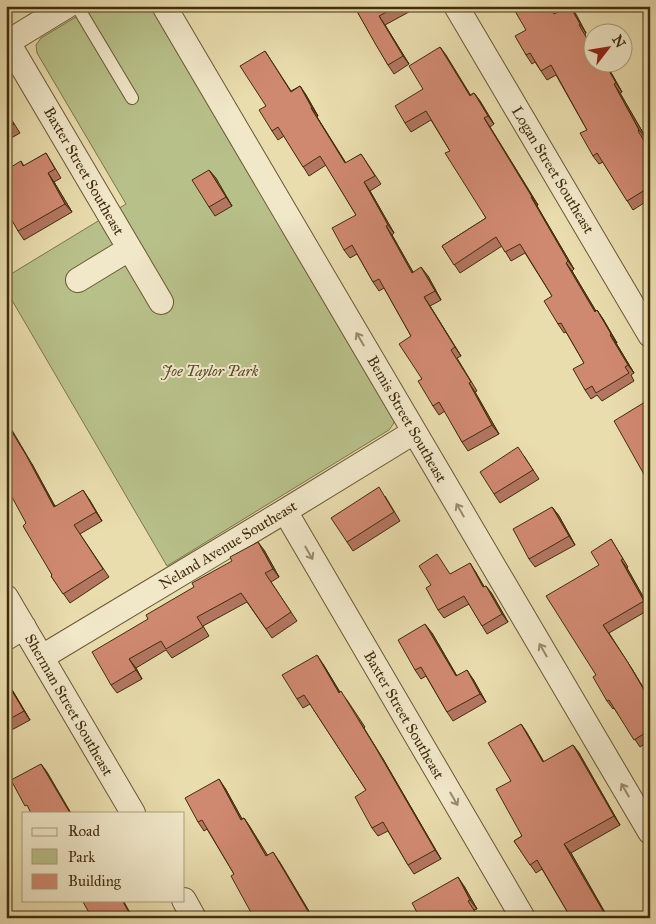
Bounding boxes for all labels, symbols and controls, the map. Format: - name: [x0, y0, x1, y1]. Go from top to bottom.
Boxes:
- north arrow: [584, 22, 634, 72]
- text: N: [608, 32, 629, 51]
- street label: Logan Street Southeast: [508, 103, 598, 237]
- street label: Baxter Street Southeast: [40, 104, 128, 239]
- one-way arrow: [355, 333, 365, 347]
- street label: Bemis Street Southeast: [363, 352, 451, 486]
- park label: Joe Taylor Park: [161, 362, 259, 380]
- street label: Neland Avenue Southeast: [156, 496, 301, 593]
- one-way arrow: [455, 503, 465, 517]
- one-way arrow: [305, 546, 315, 560]
- street label: Sherman Street Southeast: [21, 631, 117, 780]
- one-way arrow: [537, 643, 547, 657]
- street label: Baxter Street Southeast: [360, 648, 448, 783]
- one-way arrow: [620, 782, 630, 797]
- one-way arrow: [449, 792, 459, 806]
- legend: [22, 812, 185, 902]
- text: Road: [68, 822, 100, 840]
- text: Park: [68, 848, 95, 866]
- text: Building: [68, 872, 122, 890]

